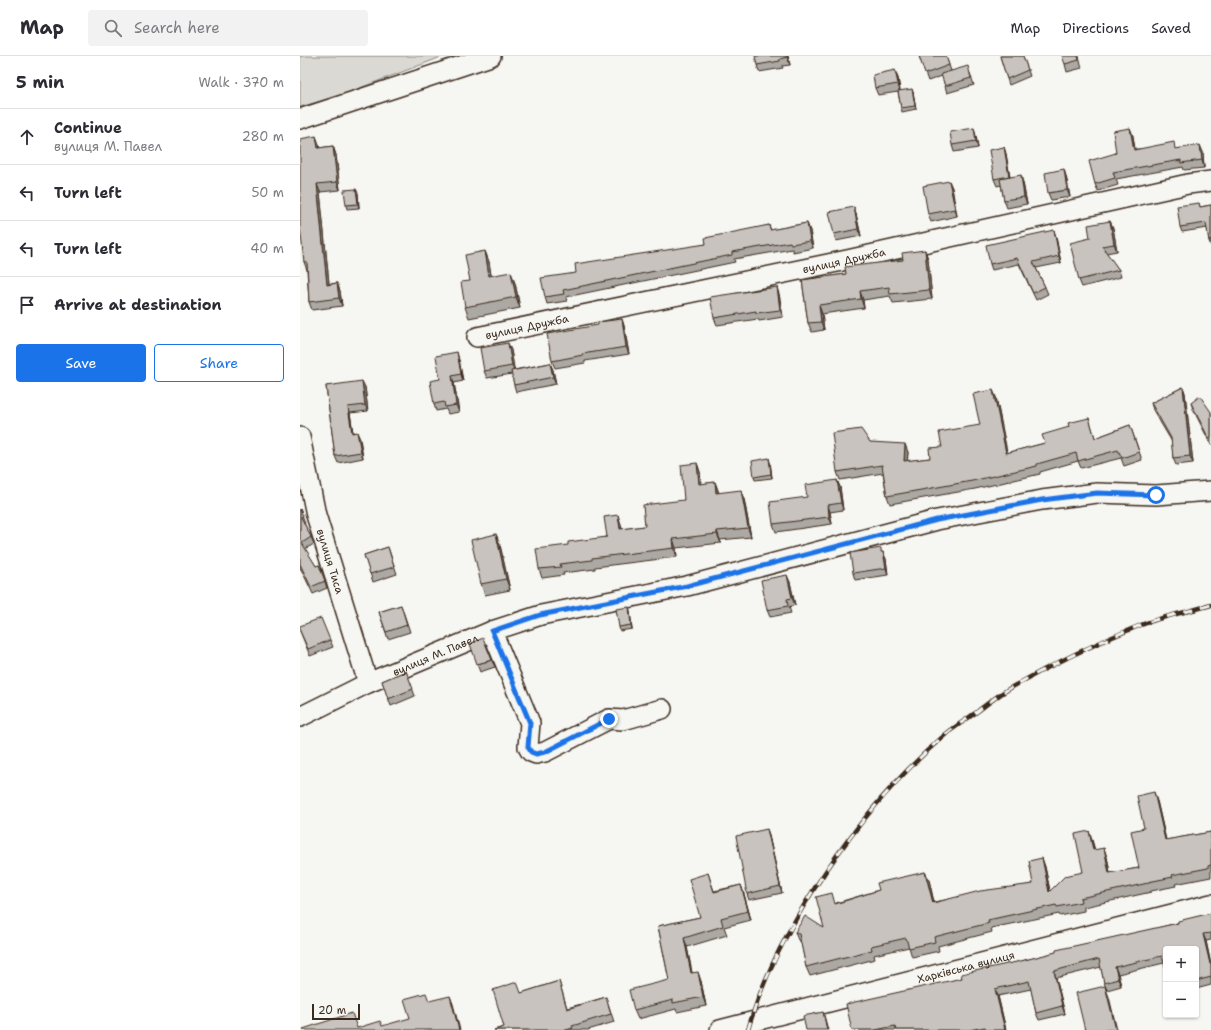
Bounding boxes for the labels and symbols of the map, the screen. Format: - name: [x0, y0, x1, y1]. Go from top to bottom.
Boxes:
- street label: вулиця Дружба: [801, 245, 887, 277]
- street label: вулиця Дружба: [484, 311, 570, 343]
- route start: [1147, 486, 1165, 504]
- street label: вулиця Тиса: [313, 527, 347, 596]
- street label: вулиця М. Павел: [390, 631, 481, 680]
- route end: [600, 710, 618, 728]
- street label: Харківська вулиця: [916, 948, 1016, 987]
- scale bar: [312, 1002, 360, 1021]

